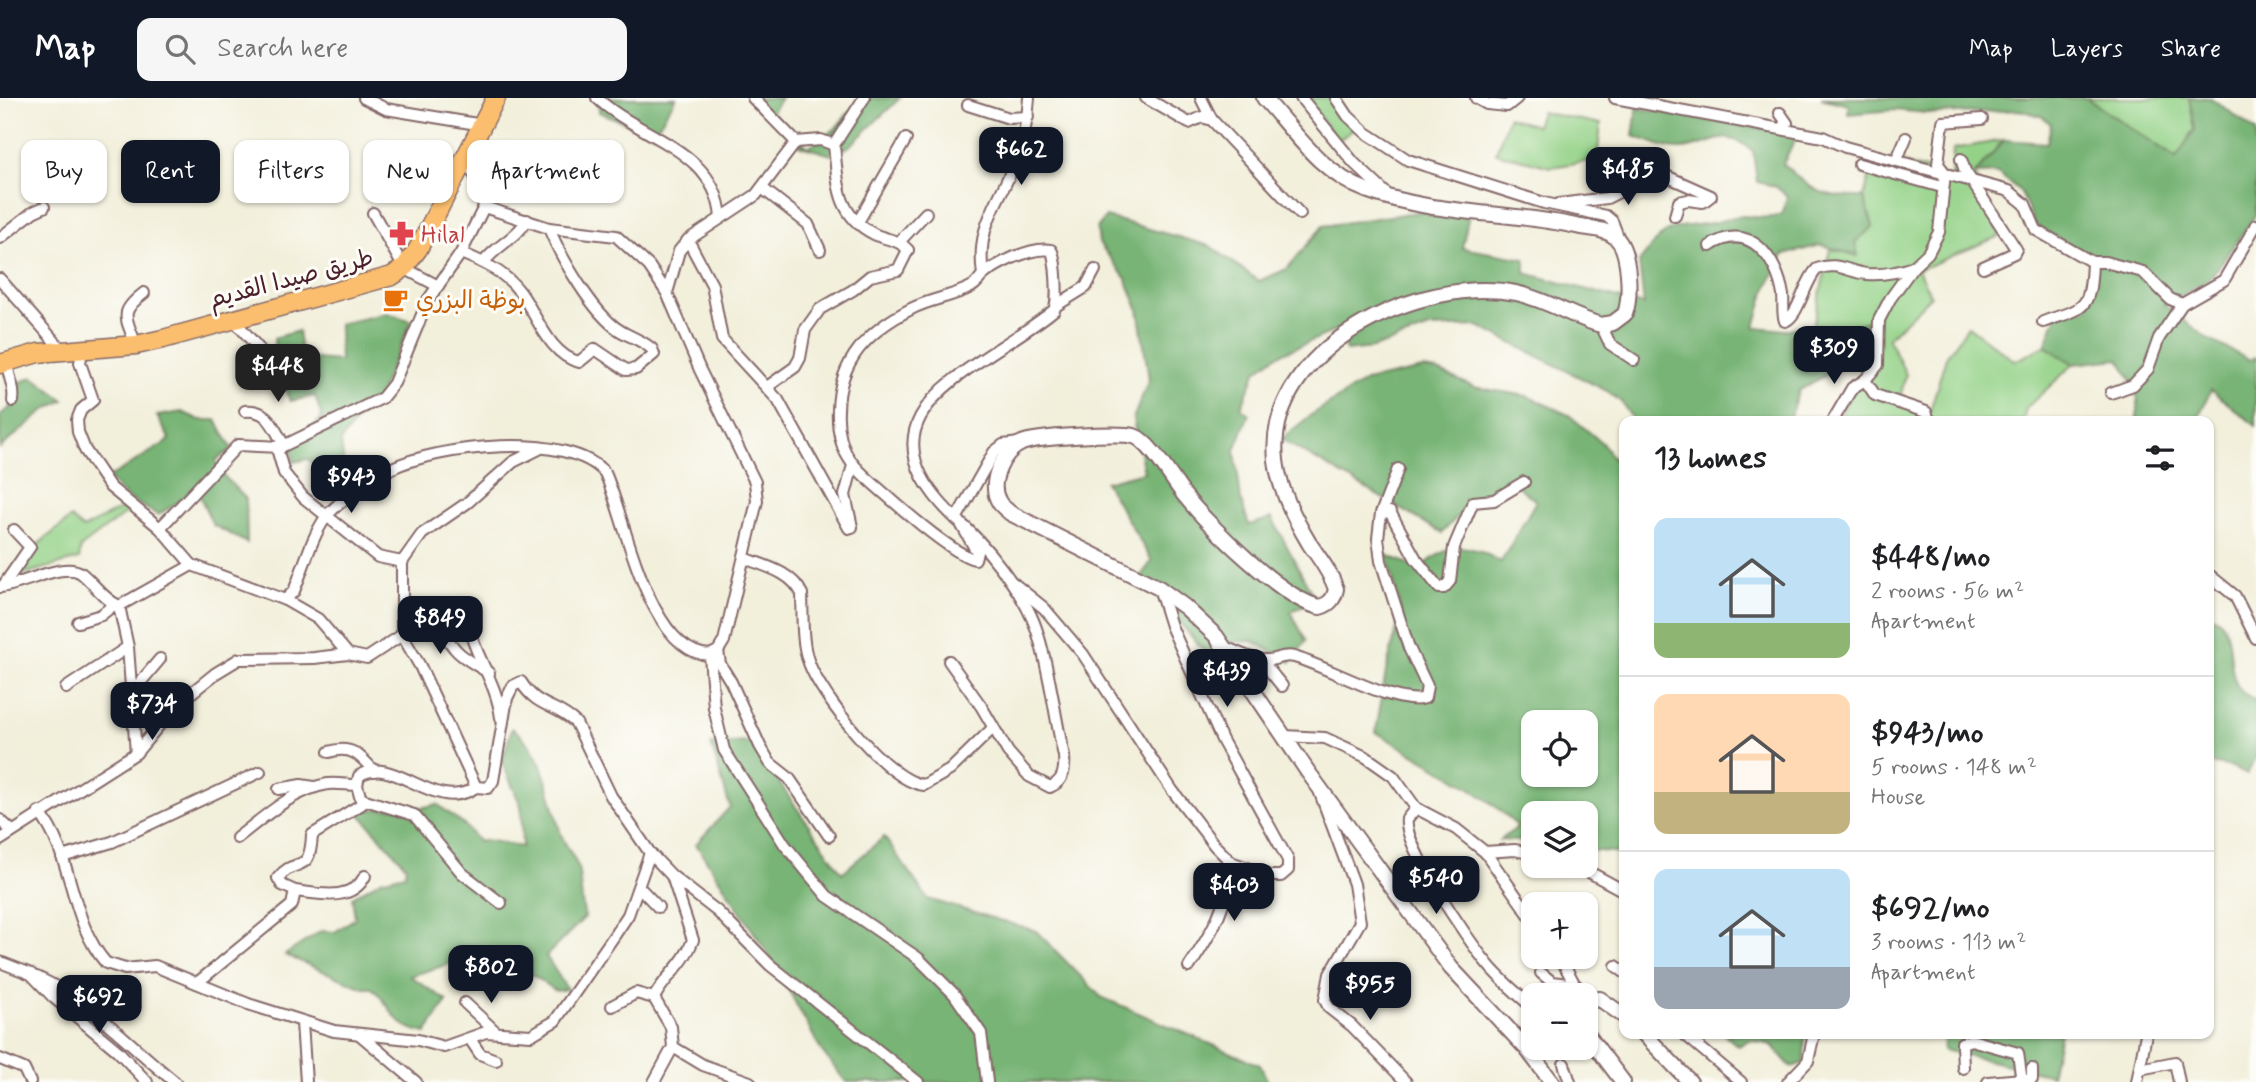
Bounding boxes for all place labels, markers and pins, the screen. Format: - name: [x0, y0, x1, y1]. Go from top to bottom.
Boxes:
- pin: $662: [980, 127, 1062, 187]
- pin: $485: [1587, 148, 1669, 207]
- pharmacy icon: Hilal: [387, 220, 415, 248]
- place label: Hilal: [421, 220, 465, 251]
- cafe icon: بوظة البزري: [382, 286, 410, 314]
- place label: بوظة البزري: [416, 286, 526, 317]
- pin: $309: [1793, 327, 1875, 386]
- pin: $448: [237, 344, 319, 404]
- pin: $943: [310, 456, 392, 515]
- pin: $849: [399, 596, 481, 656]
- pin: $439: [1186, 650, 1268, 709]
- pin: $734: [111, 682, 193, 742]
- pin: $540: [1395, 856, 1477, 916]
- pin: $403: [1193, 864, 1275, 923]
- pin: $802: [450, 946, 532, 1005]
- pin: $955: [1329, 962, 1411, 1022]
- pin: $692: [58, 976, 140, 1035]

